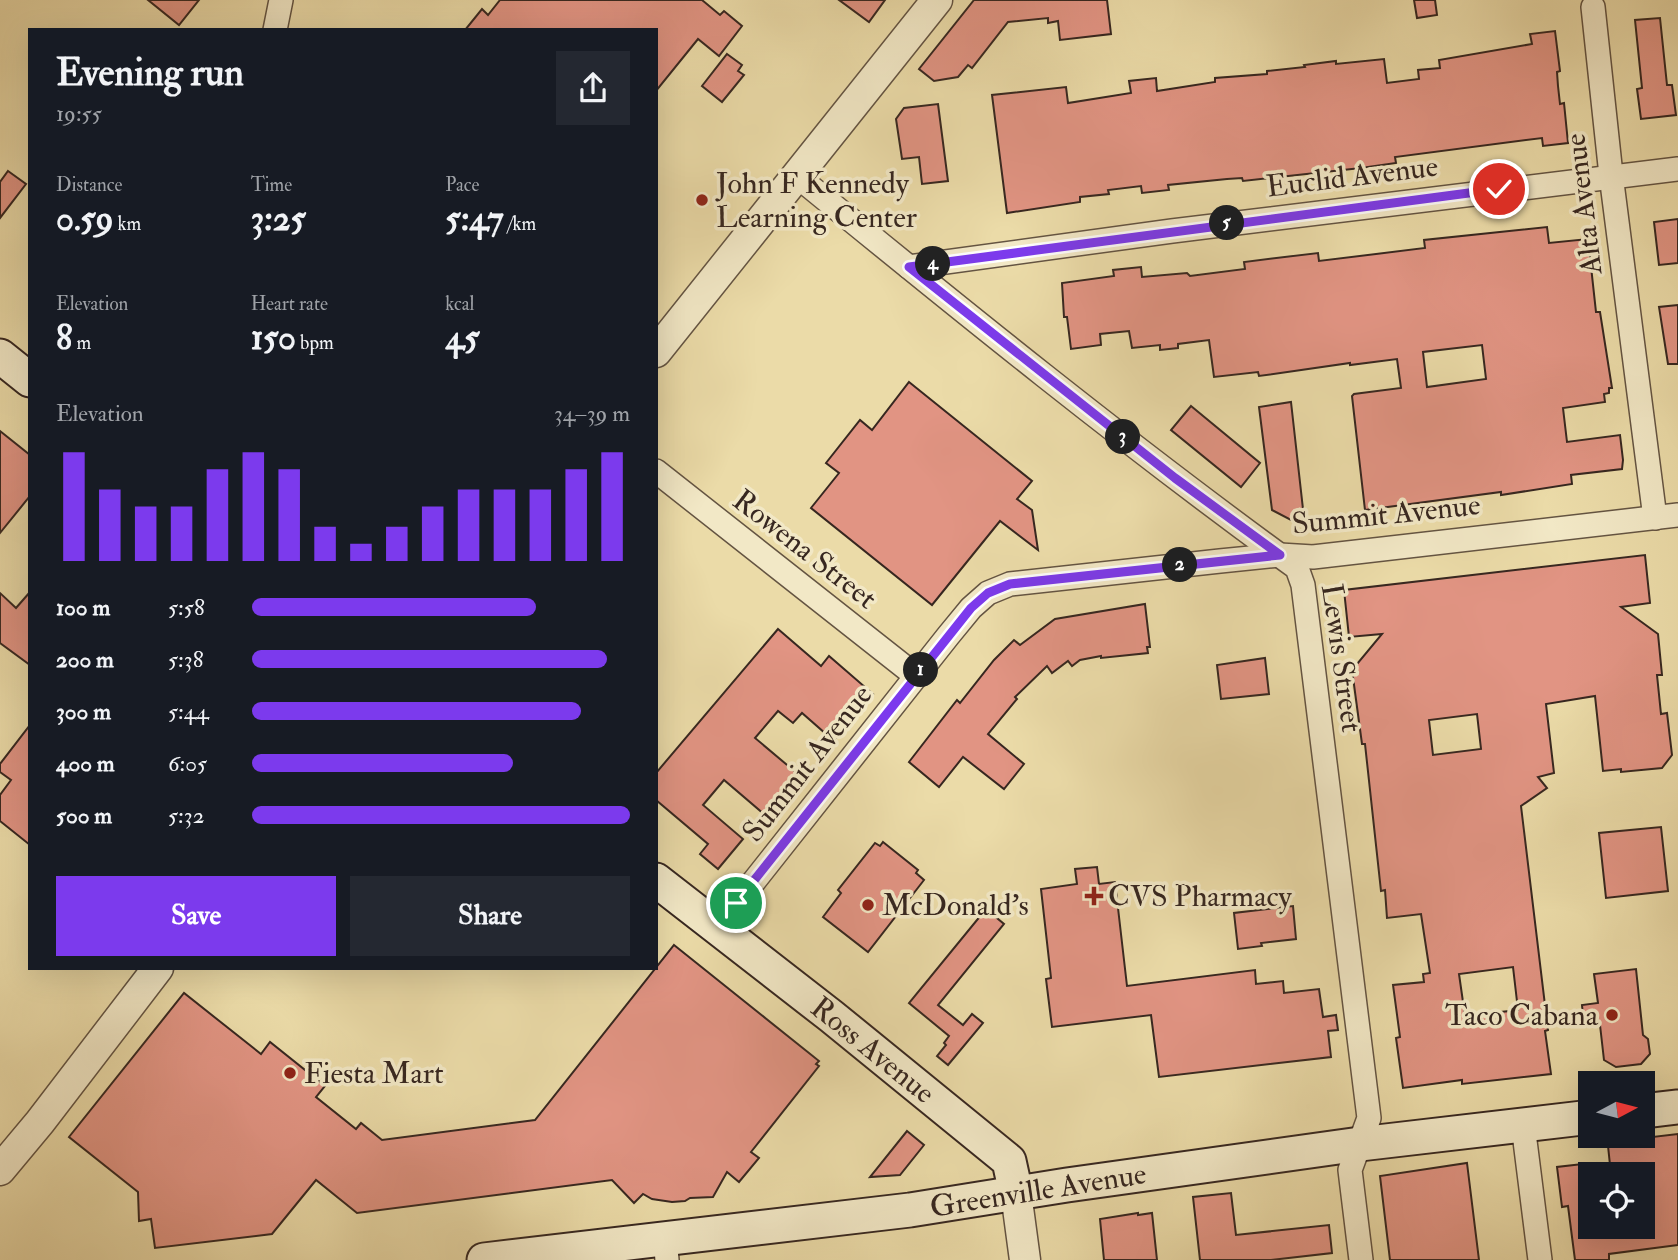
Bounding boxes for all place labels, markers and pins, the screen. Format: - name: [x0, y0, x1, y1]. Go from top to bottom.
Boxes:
- pin: [1469, 159, 1529, 219]
- place label: John F Kennedy Learning Center: [715, 165, 917, 236]
- marker: John F Kennedy Learning Center: [694, 192, 710, 208]
- pin: 5: [1210, 206, 1244, 241]
- pin: 4: [916, 246, 950, 282]
- pin: 3: [1106, 420, 1140, 454]
- pin: 2: [1162, 548, 1198, 582]
- pin: 1: [904, 652, 939, 688]
- pin: [706, 873, 766, 933]
- place label: CVS Pharmacy: [1108, 878, 1293, 915]
- place label: McDonald's: [882, 887, 1029, 924]
- marker: CVS Pharmacy: [1086, 888, 1102, 904]
- marker: McDonald's: [860, 897, 876, 913]
- place label: Taco Cabana: [1445, 997, 1599, 1034]
- marker: Taco Cabana: [1604, 1007, 1620, 1023]
- place label: Fiesta Mart: [304, 1055, 444, 1092]
- marker: Fiesta Mart: [282, 1065, 298, 1081]

